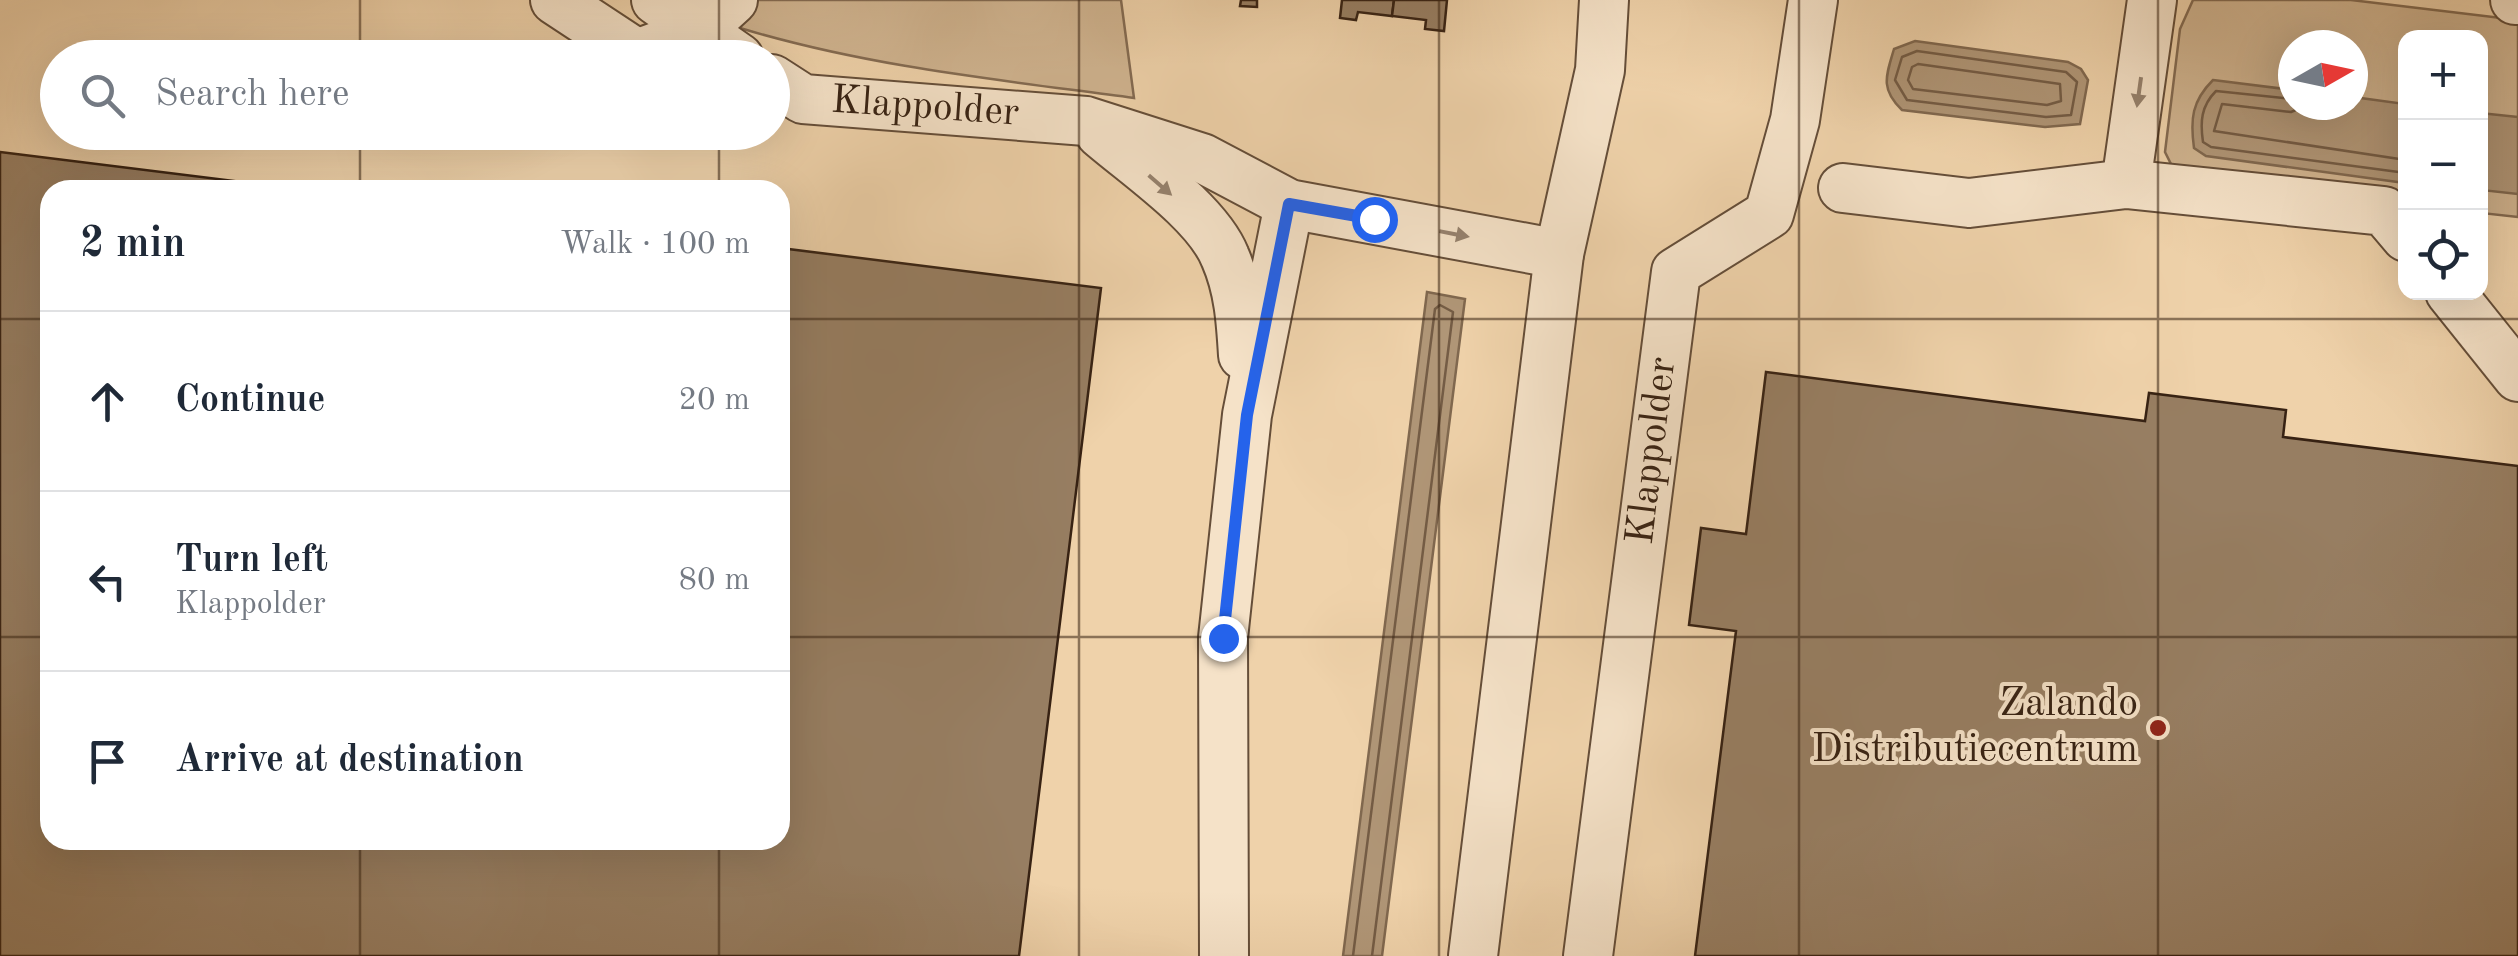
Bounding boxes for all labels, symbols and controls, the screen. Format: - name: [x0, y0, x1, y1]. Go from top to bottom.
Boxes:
- north arrow: [2278, 30, 2368, 120]
- map controls: [2398, 30, 2488, 300]
- button: +: [2398, 30, 2488, 120]
- search box: [40, 40, 790, 150]
- icon: search: [75, 68, 130, 123]
- text: Search here: [155, 76, 350, 114]
- one-way arrow: [2131, 77, 2147, 108]
- street label: Klappolder: [830, 81, 1020, 135]
- button: −: [2398, 120, 2488, 210]
- one-way arrow: [1147, 173, 1172, 195]
- route start: [1352, 197, 1398, 243]
- button: locate: [2398, 210, 2488, 300]
- text: 2 min: [80, 224, 186, 266]
- one-way arrow: [1438, 227, 1470, 242]
- text: Walk · 100 m: [560, 229, 750, 261]
- street label: Klappolder: [1622, 355, 1684, 547]
- icon: ahead: [80, 374, 135, 429]
- text: Continue: [175, 382, 325, 420]
- text: 20 m: [679, 385, 750, 417]
- text: Turn left: [175, 542, 328, 580]
- icon: left: [80, 554, 135, 609]
- text: 80 m: [679, 565, 750, 597]
- text: Klappolder: [175, 589, 326, 621]
- route end: [1201, 616, 1247, 662]
- place label: Zalando Distributiecentrum: [1811, 685, 2138, 771]
- marker: Zalando Distributiecentrum: [2147, 717, 2169, 739]
- icon: arrive: [80, 734, 135, 789]
- text: Arrive at destination: [175, 742, 524, 780]

